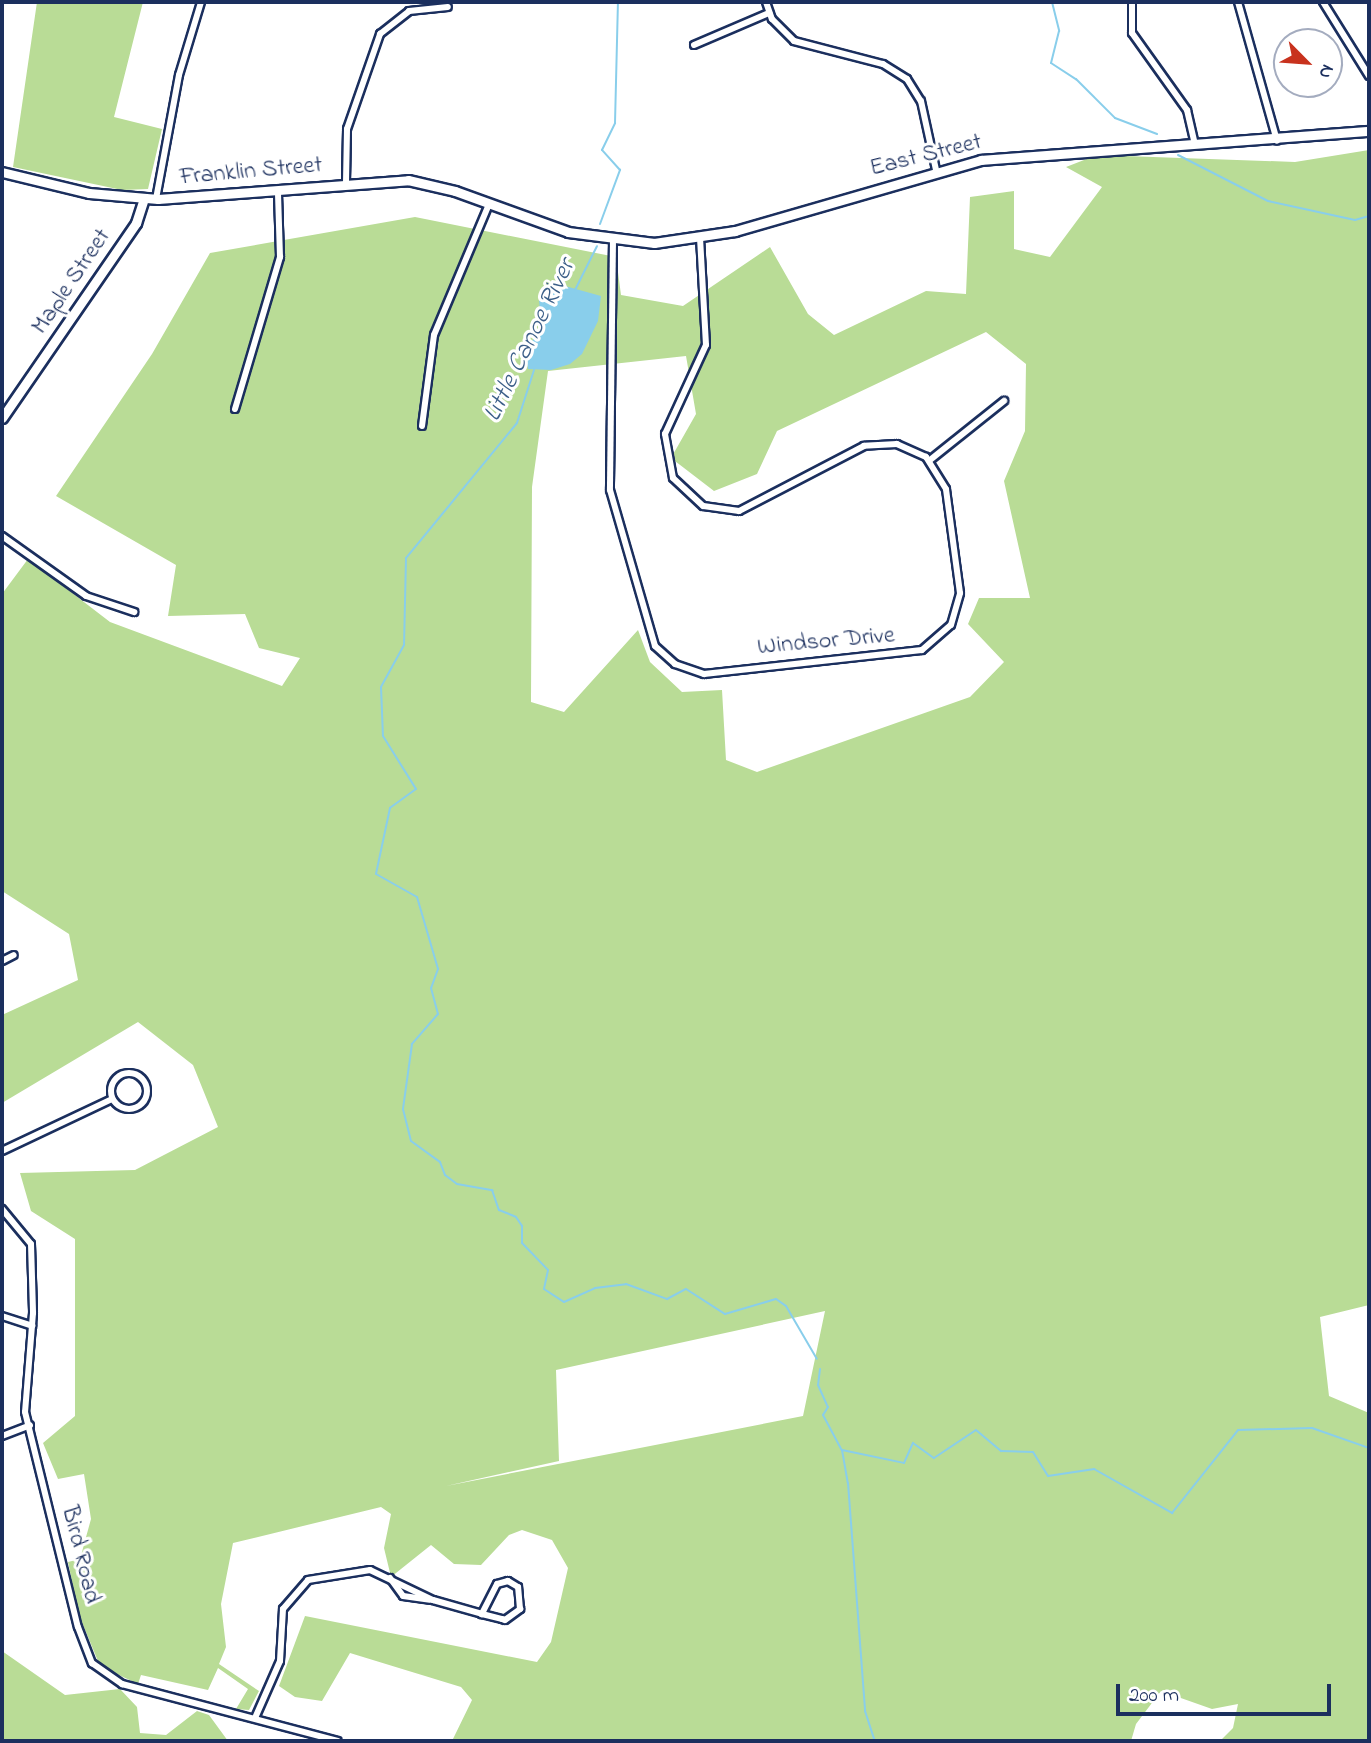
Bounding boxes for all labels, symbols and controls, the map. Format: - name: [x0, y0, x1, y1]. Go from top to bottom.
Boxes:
- north arrow: [1273, 28, 1343, 98]
- text: N: [1311, 60, 1341, 83]
- street label: East Street: [867, 128, 985, 184]
- street label: Franklin Street: [178, 151, 324, 193]
- street label: Maple Street: [26, 224, 118, 340]
- water label: Little Canoe River: [478, 255, 584, 427]
- street label: Windsor Drive: [756, 622, 896, 662]
- street label: Bird Road: [54, 1503, 106, 1607]
- scale bar: [1119, 1670, 1334, 1714]
- text: 200 m: [1129, 1681, 1179, 1711]

